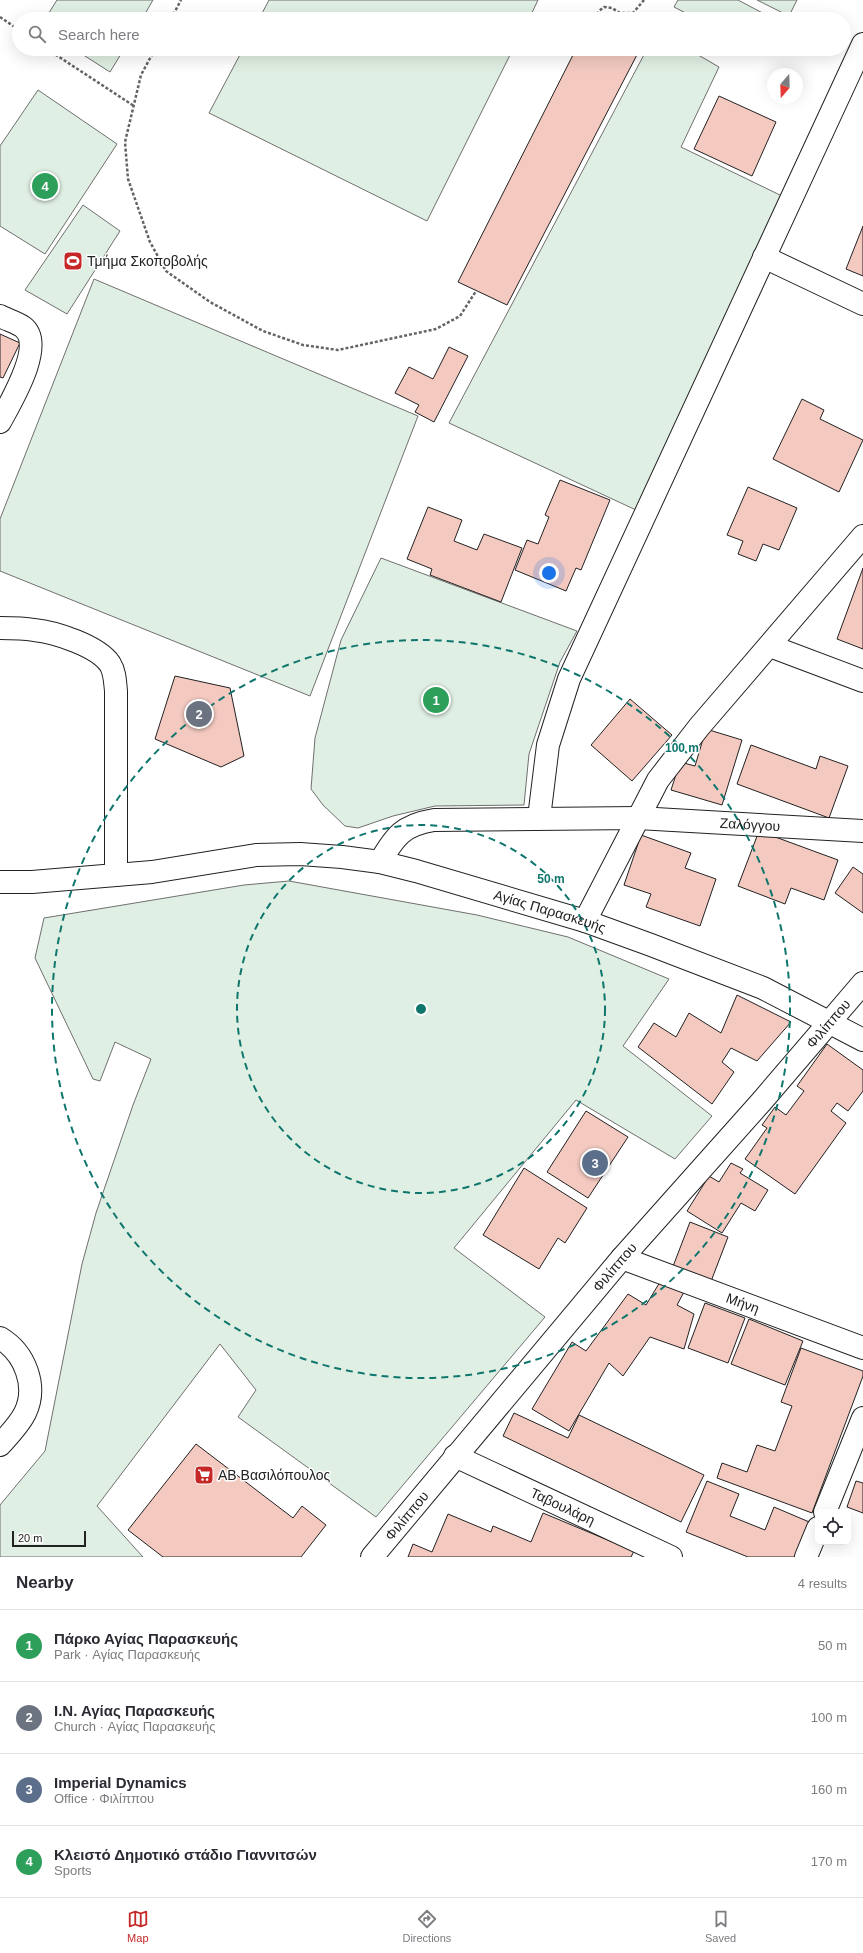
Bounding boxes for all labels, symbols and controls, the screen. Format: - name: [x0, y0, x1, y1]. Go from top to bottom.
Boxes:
- search box: [12, 12, 851, 56]
- icon: search: [26, 23, 48, 45]
- text: Search here: [58, 26, 140, 43]
- north arrow: [767, 68, 803, 104]
- pin: 4: [32, 171, 58, 201]
- sports icon: Τμήμα Σκοποβολής: [62, 250, 84, 272]
- place label: Τμήμα Σκοποβολής: [87, 253, 208, 269]
- your location: [539, 563, 559, 583]
- pin: 1: [423, 685, 449, 715]
- pin: 2: [186, 699, 212, 729]
- text: 100 m: [665, 741, 699, 755]
- street label: Ζαλόγγου: [719, 815, 781, 834]
- text: 50 m: [537, 872, 565, 886]
- street label: Αγίας Παρασκευής: [492, 886, 608, 936]
- street label: Φιλίππου: [803, 996, 854, 1051]
- centre of rings: [414, 1002, 428, 1016]
- pin: 3: [582, 1148, 608, 1178]
- street label: Φιλίππου: [589, 1239, 640, 1295]
- street label: Μήνη: [724, 1290, 762, 1317]
- supermarket icon: ΑΒ Βασιλόπουλος: [193, 1464, 215, 1486]
- place label: ΑΒ Βασιλόπουλος: [218, 1467, 331, 1483]
- street label: Ταβουλάρη: [528, 1484, 598, 1528]
- street label: Φιλίππου: [382, 1488, 432, 1543]
- map controls: [815, 1509, 851, 1545]
- button: locate: [815, 1509, 851, 1545]
- scale bar: [12, 1529, 86, 1548]
- text: 20 m: [18, 1532, 42, 1544]
- text: Nearby: [16, 1573, 74, 1592]
- text: 4 results: [798, 1576, 847, 1591]
- text: Πάρκο Αγίας Παρασκευής: [54, 1630, 238, 1647]
- text: 1: [25, 1638, 33, 1653]
- text: 50 m: [818, 1638, 847, 1653]
- text: Park · Αγίας Παρασκευής: [54, 1647, 200, 1662]
- text: Ι.Ν. Αγίας Παρασκευής: [54, 1702, 215, 1719]
- text: 2: [25, 1710, 33, 1725]
- text: 100 m: [811, 1710, 847, 1725]
- text: Church · Αγίας Παρασκευής: [54, 1719, 215, 1734]
- text: Imperial Dynamics: [54, 1774, 187, 1791]
- text: 3: [25, 1782, 33, 1797]
- text: 160 m: [811, 1782, 847, 1797]
- text: Office · Φιλίππου: [54, 1791, 154, 1806]
- text: Κλειστό Δημοτικό στάδιο Γιαννιτσών: [54, 1846, 317, 1863]
- text: 4: [25, 1854, 33, 1869]
- text: 170 m: [811, 1854, 847, 1869]
- text: Sports: [54, 1863, 92, 1878]
- tab: Map: [127, 1908, 149, 1944]
- tab: Directions: [402, 1908, 451, 1944]
- tab: Saved: [705, 1908, 736, 1944]

